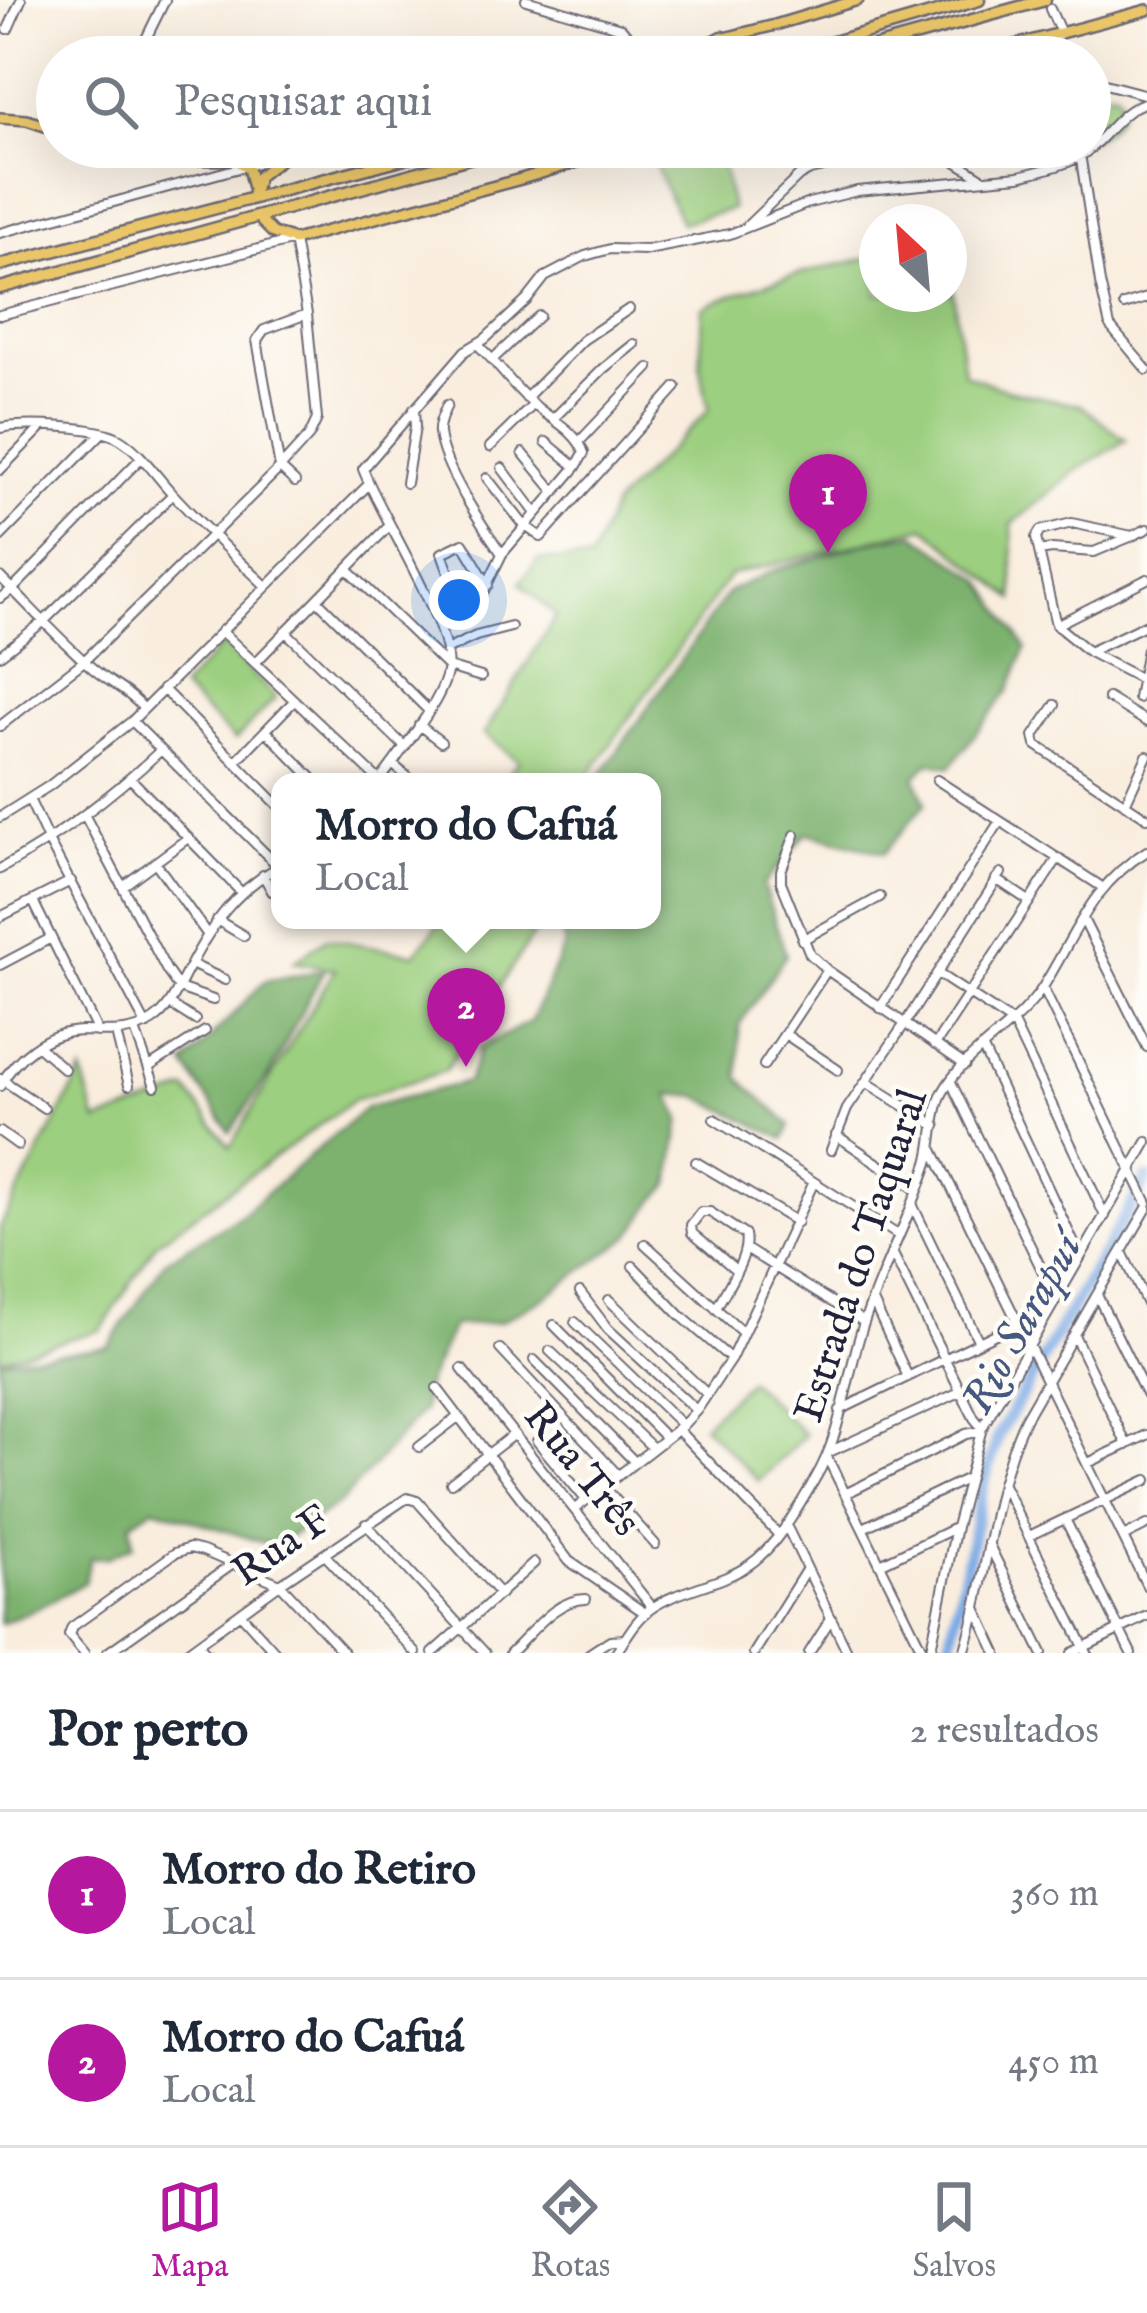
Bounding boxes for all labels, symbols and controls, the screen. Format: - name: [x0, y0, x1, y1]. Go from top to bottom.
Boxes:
- search box: [36, 36, 1111, 168]
- icon: search: [78, 69, 144, 135]
- text: Pesquisar aqui: [174, 74, 432, 131]
- north arrow: [859, 204, 967, 312]
- pin: 1: [789, 454, 867, 553]
- your location: [429, 570, 489, 630]
- popup: [271, 773, 661, 929]
- text: Morro do Cafuá: [315, 798, 617, 855]
- text: Local: [315, 855, 408, 904]
- pin: 2: [427, 968, 505, 1067]
- street label: Estrada do Taquaral: [783, 1082, 941, 1429]
- water label: Rio Sarapuí: [950, 1217, 1099, 1424]
- street label: Rua Três: [511, 1392, 651, 1548]
- street label: Rua F: [223, 1494, 341, 1600]
- text: Por perto: [48, 1699, 248, 1764]
- text: 2 resultados: [910, 1707, 1099, 1756]
- text: Morro do Retiro: [162, 1842, 476, 1899]
- text: 1: [80, 1870, 94, 1919]
- text: 360 m: [1010, 1870, 1099, 1919]
- text: Local: [162, 1899, 255, 1948]
- text: Morro do Cafuá: [162, 2010, 464, 2067]
- text: 2: [78, 2038, 96, 2087]
- text: 450 m: [1008, 2038, 1099, 2087]
- text: Local: [162, 2067, 255, 2116]
- tab: Mapa: [151, 2174, 228, 2288]
- tab: Rotas: [531, 2174, 610, 2288]
- tab: Salvos: [912, 2174, 996, 2288]

